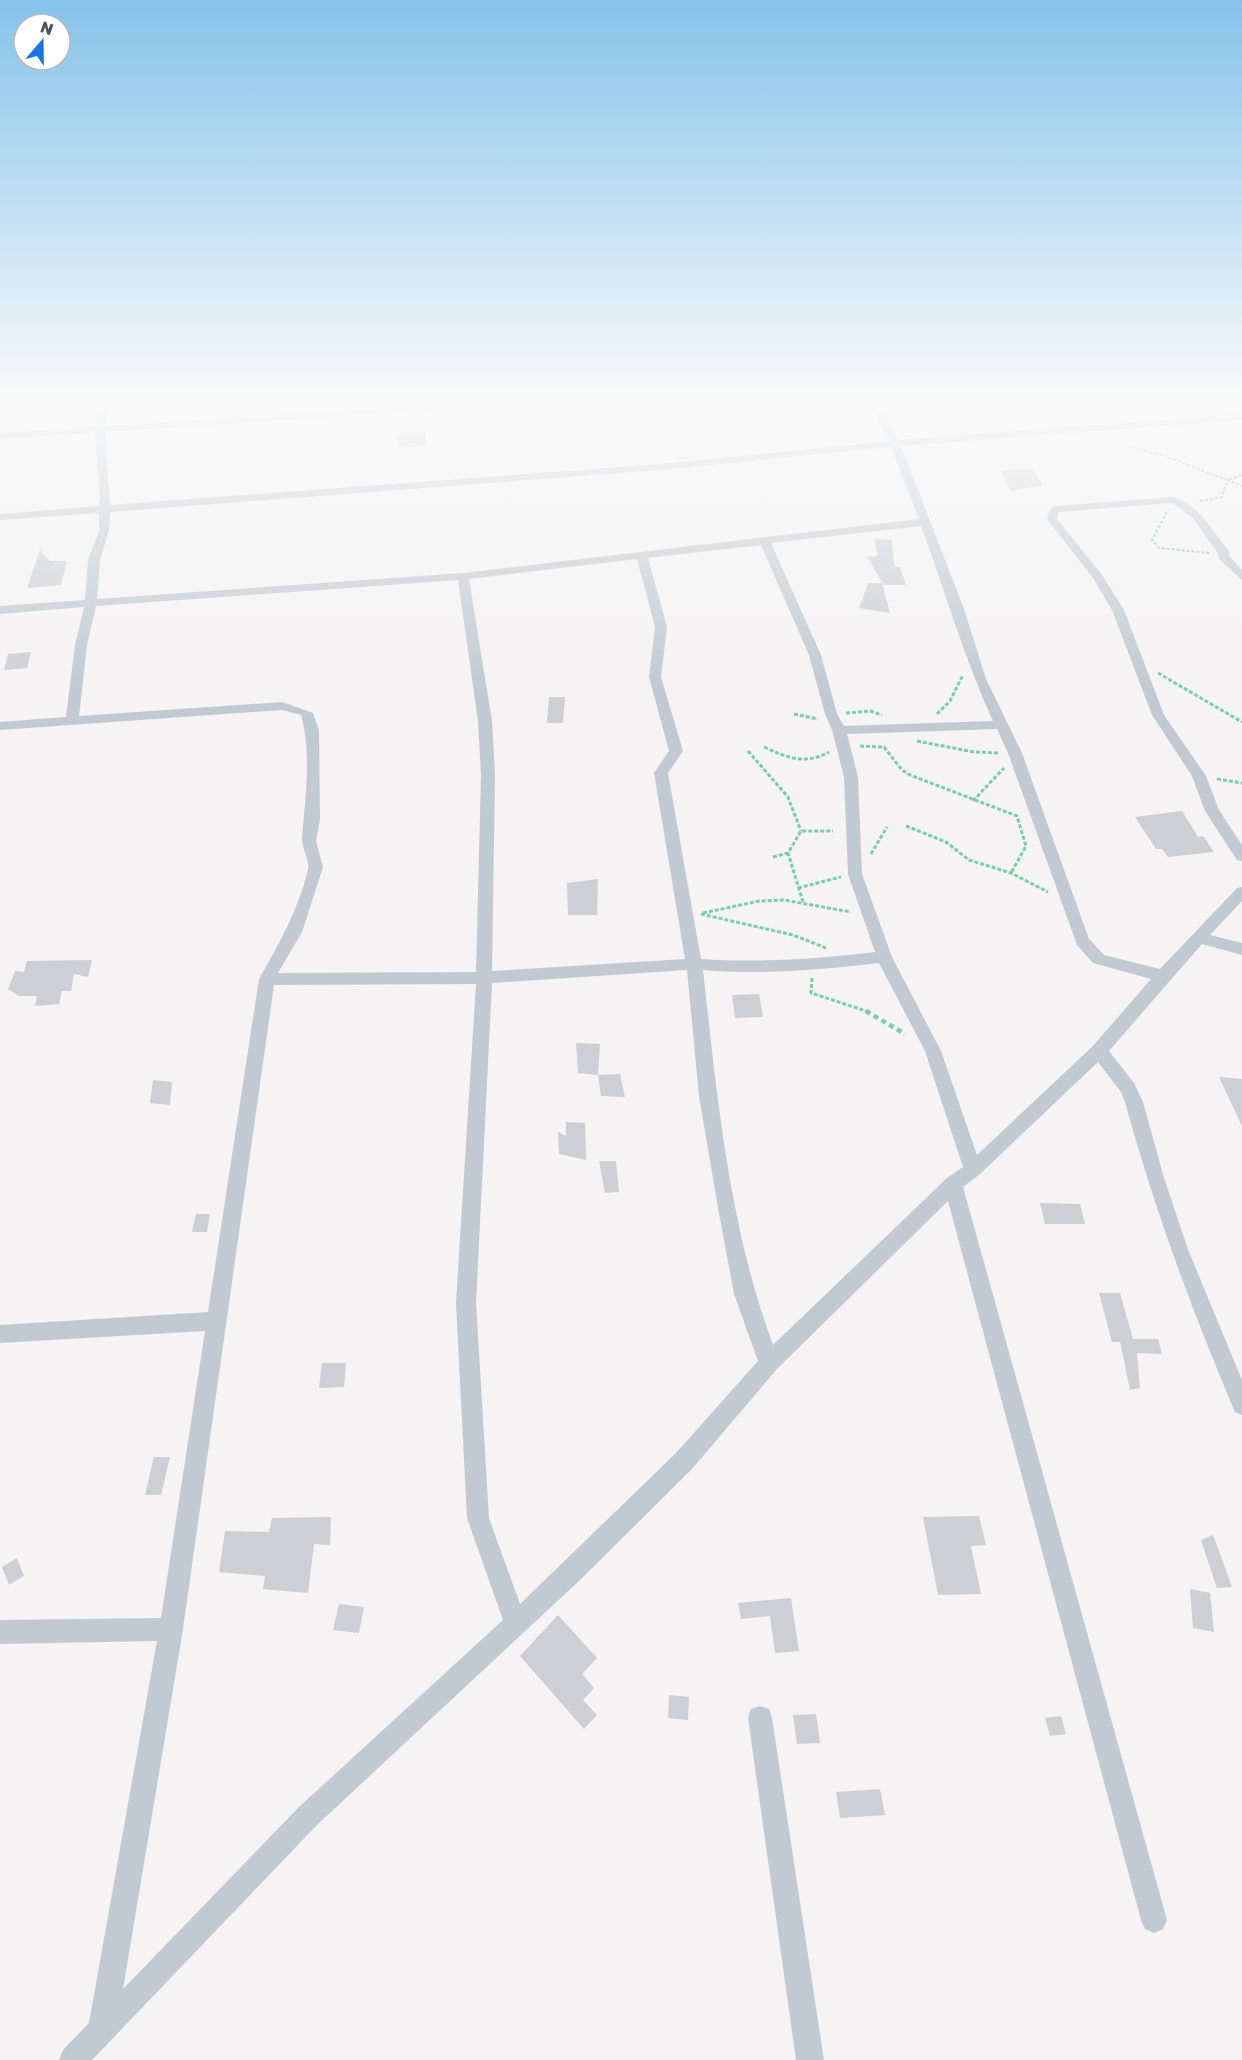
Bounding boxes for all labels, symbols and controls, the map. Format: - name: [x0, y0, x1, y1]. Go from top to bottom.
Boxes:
- north arrow: [12, 12, 72, 72]
- text: N: [38, 16, 56, 39]

